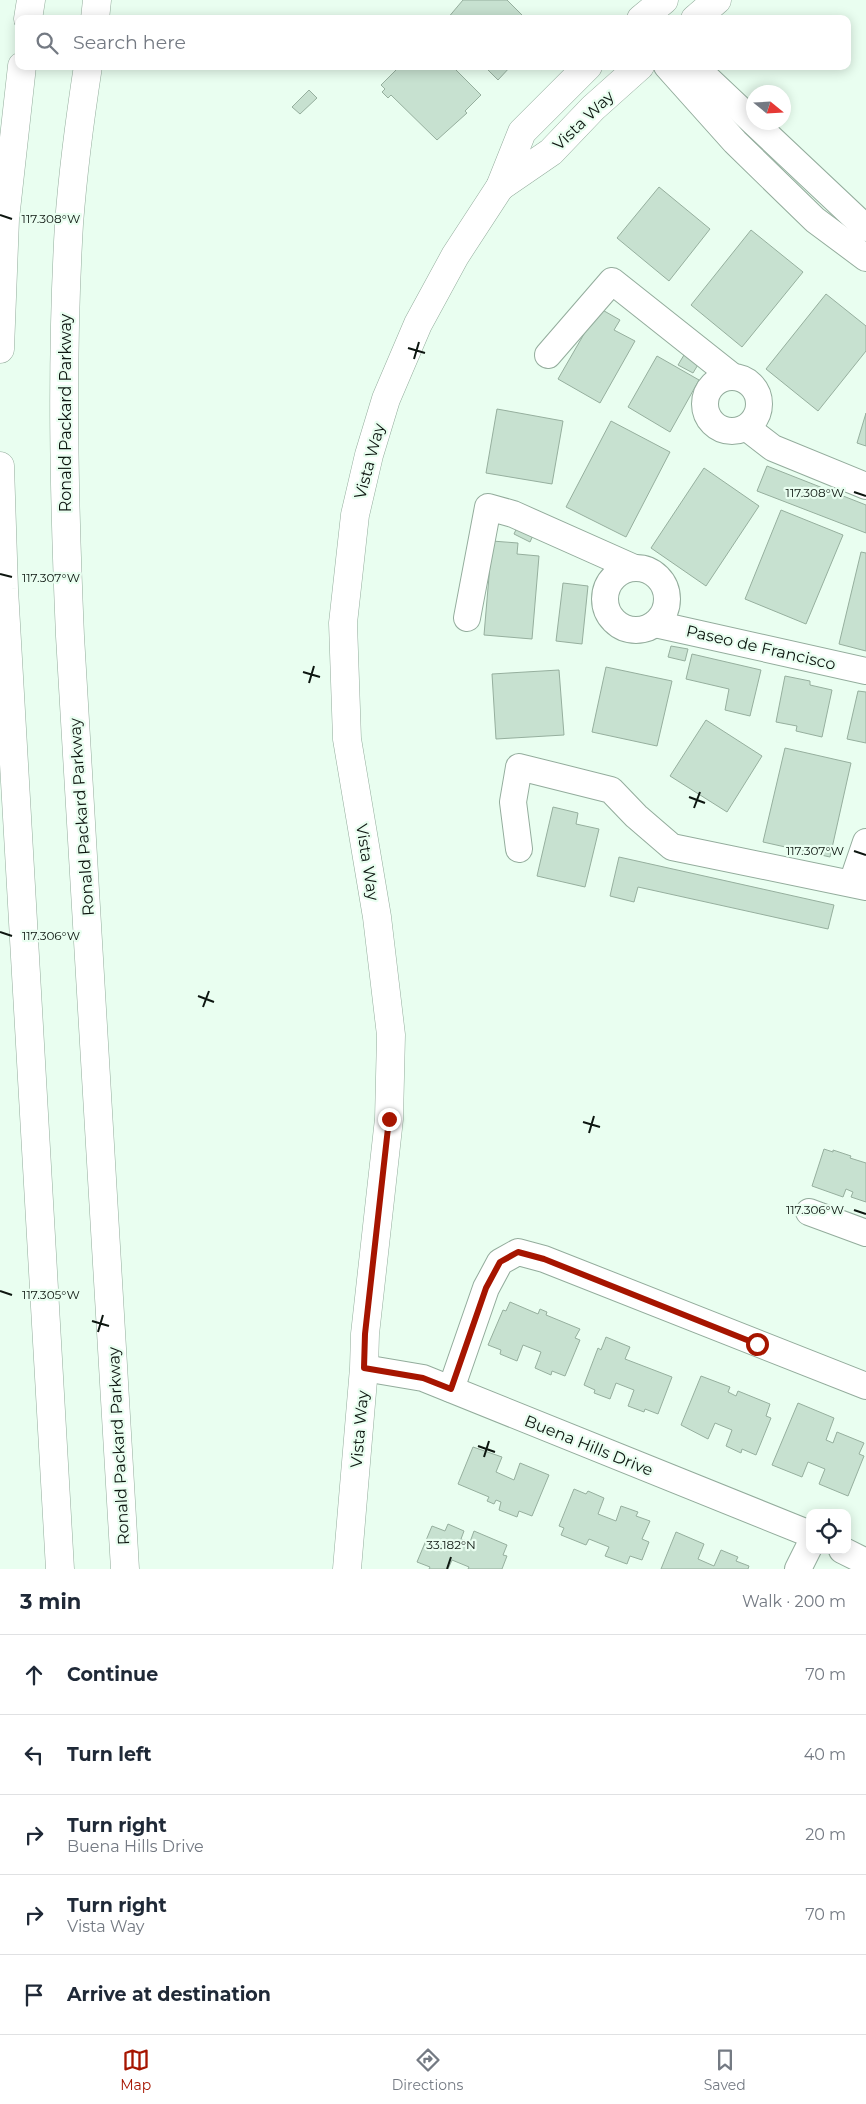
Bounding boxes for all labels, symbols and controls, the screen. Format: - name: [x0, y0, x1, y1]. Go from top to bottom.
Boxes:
- search box: [15, 15, 851, 70]
- icon: search: [33, 29, 61, 57]
- text: Search here: [73, 31, 186, 54]
- north arrow: [746, 85, 791, 130]
- street label: Vista Way: [549, 86, 618, 154]
- text: 117.308°W: [22, 211, 80, 226]
- street label: Ronald Packard Parkway: [56, 313, 75, 512]
- street label: Vista Way: [350, 421, 389, 501]
- text: 117.308°W: [786, 485, 844, 500]
- text: 117.307°W: [22, 570, 80, 585]
- street label: Paseo de Francisco: [684, 621, 838, 674]
- street label: Ronald Packard Parkway: [65, 717, 98, 917]
- street label: Vista Way: [352, 822, 383, 902]
- text: 117.307°W: [786, 843, 844, 858]
- text: 117.306°W: [22, 928, 80, 943]
- route end: [378, 1108, 401, 1131]
- text: 117.306°W: [786, 1202, 844, 1217]
- text: 117.305°W: [22, 1287, 80, 1302]
- route start: [746, 1333, 769, 1356]
- street label: Ronald Packard Parkway: [104, 1346, 133, 1546]
- street label: Vista Way: [347, 1389, 372, 1468]
- street label: Buena Hills Drive: [522, 1411, 656, 1480]
- map controls: [806, 1509, 851, 1554]
- button: locate: [806, 1509, 851, 1554]
- text: 33.182°N: [426, 1537, 476, 1552]
- text: 3 min: [20, 1589, 81, 1614]
- text: Walk · 200 m: [742, 1592, 846, 1611]
- icon: ahead: [20, 1661, 48, 1689]
- text: Continue: [67, 1663, 158, 1686]
- text: 70 m: [805, 1665, 846, 1684]
- icon: left: [20, 1741, 48, 1769]
- text: Turn left: [67, 1743, 152, 1766]
- text: 40 m: [804, 1745, 846, 1764]
- text: Turn right: [67, 1814, 167, 1837]
- icon: right: [20, 1821, 48, 1849]
- text: 20 m: [805, 1825, 846, 1844]
- text: Buena Hills Drive: [67, 1837, 204, 1856]
- text: Turn right: [67, 1894, 167, 1917]
- icon: right: [20, 1901, 48, 1929]
- text: 70 m: [805, 1905, 846, 1924]
- text: Vista Way: [67, 1917, 145, 1936]
- icon: arrive: [20, 1981, 48, 2009]
- text: Arrive at destination: [67, 1983, 271, 2006]
- tab: Map: [120, 2046, 151, 2094]
- tab: Directions: [392, 2046, 463, 2094]
- tab: Saved: [704, 2046, 746, 2094]

